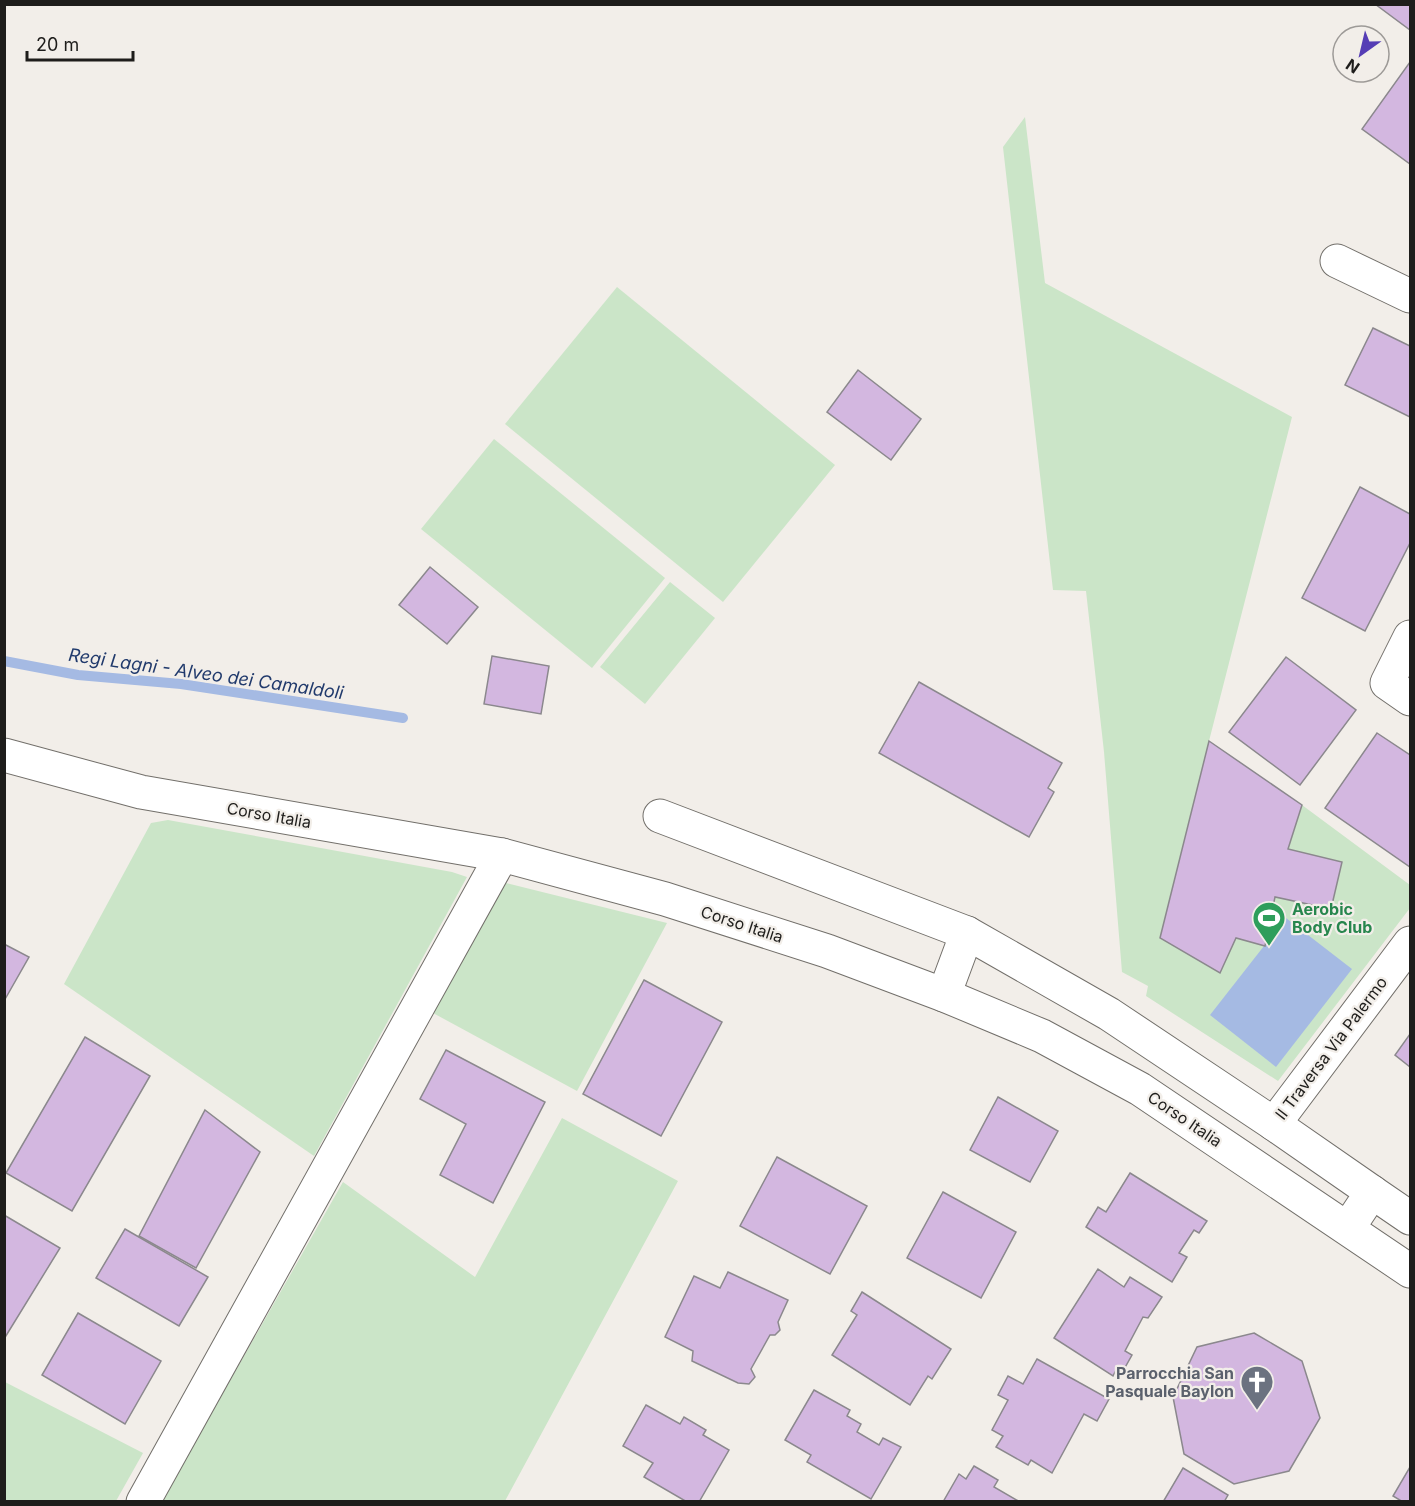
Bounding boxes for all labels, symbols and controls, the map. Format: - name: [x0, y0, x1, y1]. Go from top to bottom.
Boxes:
- scale bar: [27, 24, 134, 62]
- north arrow: [1331, 24, 1391, 84]
- text: 20 m: [36, 34, 79, 55]
- text: N: [1342, 55, 1363, 78]
- water label: Regi Lagni - Alveo dei Camaldoli: [67, 644, 346, 703]
- street label: Corso Italia: [225, 798, 313, 832]
- place label: Aerobic Body Club: [1292, 899, 1372, 937]
- sports icon: Aerobic Body Club: [1251, 900, 1287, 947]
- street label: Corso Italia: [698, 901, 786, 947]
- street label: II Traversa Via Palermo: [1271, 973, 1391, 1123]
- street label: Corso Italia: [1144, 1087, 1226, 1151]
- place label: Parrocchia San Pasquale Baylon: [1105, 1363, 1234, 1401]
- church icon: Parrocchia San Pasquale Baylon: [1239, 1364, 1275, 1411]

